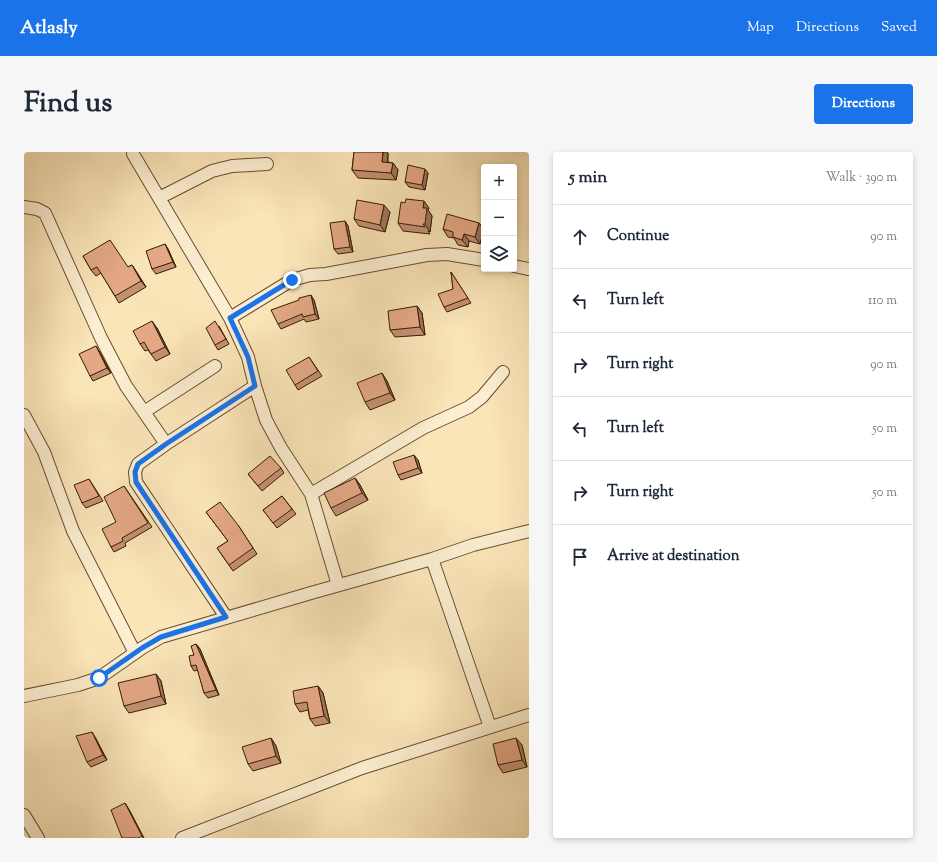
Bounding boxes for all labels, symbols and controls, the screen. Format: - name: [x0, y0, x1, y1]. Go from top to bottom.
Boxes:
- text: Atlasly: [20, 15, 78, 42]
- text: Map: [747, 18, 774, 38]
- text: Directions: [796, 18, 859, 38]
- text: Saved: [881, 18, 917, 38]
- text: Find us: [24, 84, 112, 124]
- button: Directions: [814, 84, 913, 124]
- map controls: [481, 164, 517, 272]
- button: +: [481, 164, 517, 200]
- text: 5 min: [569, 166, 607, 190]
- text: Walk · 390 m: [826, 169, 897, 187]
- button: −: [481, 200, 517, 236]
- icon: ahead: [569, 226, 591, 248]
- text: Continue: [607, 226, 669, 247]
- text: 90 m: [870, 228, 897, 246]
- button: layers: [481, 236, 517, 272]
- route end: [283, 271, 301, 289]
- icon: left: [569, 290, 591, 312]
- text: Turn left: [607, 290, 664, 311]
- text: 110 m: [868, 292, 897, 310]
- icon: right: [569, 354, 591, 376]
- text: Turn right: [607, 354, 673, 375]
- text: 90 m: [870, 356, 897, 374]
- icon: left: [569, 418, 591, 440]
- text: Turn left: [607, 418, 664, 439]
- text: 50 m: [872, 420, 897, 438]
- icon: right: [569, 482, 591, 504]
- text: Turn right: [607, 482, 673, 503]
- text: 50 m: [872, 484, 897, 502]
- icon: arrive: [569, 546, 591, 568]
- text: Arrive at destination: [607, 546, 740, 567]
- route start: [90, 669, 108, 687]

